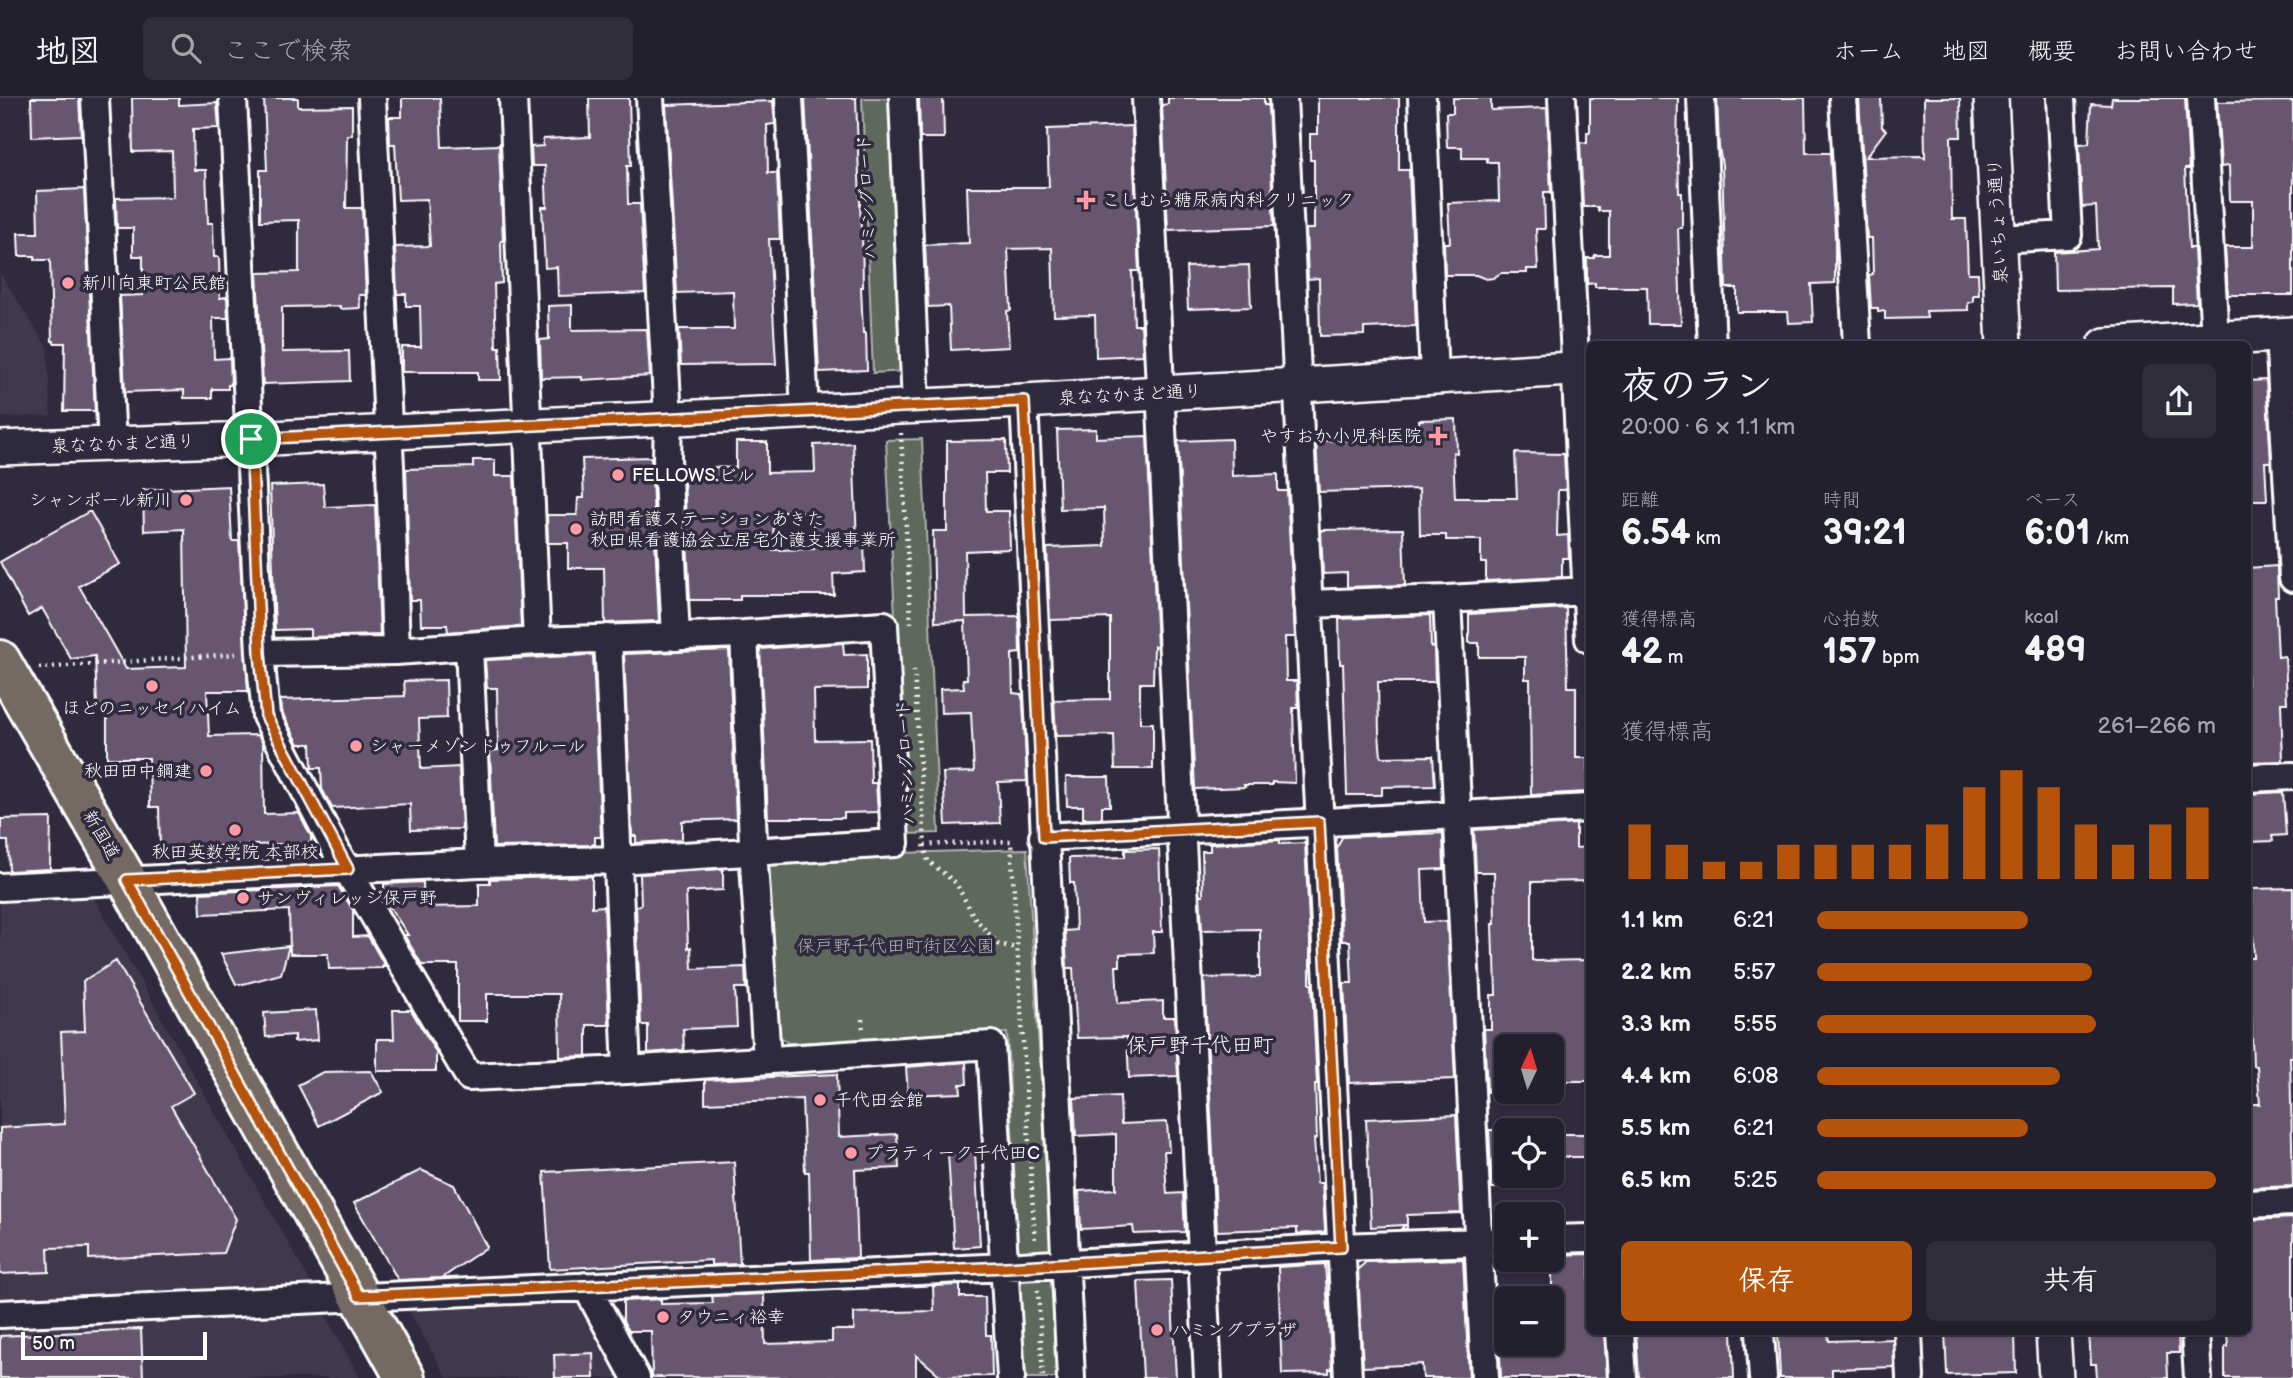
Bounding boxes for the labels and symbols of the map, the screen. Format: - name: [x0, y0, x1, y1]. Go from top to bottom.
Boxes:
- street label: ハミングロード: [853, 134, 881, 260]
- street label: 泉いちょう通り: [1984, 158, 2012, 284]
- marker: こしむら糖尿病内科クリニック: [1076, 190, 1096, 210]
- place label: こしむら糖尿病内科クリニック: [1102, 190, 1354, 211]
- place label: 新川向東町公民館: [82, 273, 226, 294]
- marker: 新川向東町公民館: [60, 275, 76, 291]
- street label: 泉ななかまど通り: [1058, 381, 1202, 409]
- pin: [221, 409, 281, 469]
- place label: やすおか小児科医院: [1260, 426, 1422, 447]
- marker: やすおか小児科医院: [1428, 426, 1448, 446]
- street label: 泉ななかまど通り: [51, 431, 195, 457]
- place label: FELLOWS.ビル: [632, 465, 754, 486]
- marker: FELLOWS.ビル: [610, 467, 626, 483]
- place label: シャンポール新川: [29, 490, 172, 511]
- marker: シャンポール新川: [178, 492, 194, 508]
- place label: 訪問看護ステーションあきた 秋田県看護協会立居宅介護支援事業所: [590, 509, 896, 551]
- marker: 訪問看護ステーションあきた 秋田県看護協会立居宅介護支援事業所: [568, 521, 584, 537]
- marker: ほどのニッセイハイム: [144, 678, 160, 694]
- place label: ほどのニッセイハイム: [62, 698, 242, 719]
- street label: ハミングロード: [892, 699, 920, 825]
- place label: シャーメゾンドゥフルール: [370, 736, 585, 757]
- marker: シャーメゾンドゥフルール: [348, 738, 364, 754]
- place label: 秋田田中鋼建: [84, 761, 192, 782]
- marker: 秋田田中鋼建: [198, 763, 214, 779]
- street label: 新国道: [78, 806, 124, 864]
- marker: 秋田英数学院 本部校: [227, 822, 243, 838]
- place label: 秋田英数学院 本部校: [152, 842, 318, 863]
- place label: サンヴィレッジ保戸野: [257, 888, 437, 909]
- marker: サンヴィレッジ保戸野: [235, 890, 251, 906]
- park label: 保戸野千代田町街区公園: [797, 936, 995, 957]
- district label: 保戸野千代田町: [1127, 1033, 1274, 1058]
- north arrow: [1494, 1034, 1564, 1104]
- place label: 千代田会館: [834, 1090, 924, 1111]
- marker: 千代田会館: [812, 1092, 828, 1108]
- place label: プラティーク千代田C: [865, 1143, 1040, 1164]
- marker: プラティーク千代田C: [843, 1145, 859, 1161]
- place label: タウニィ裕幸: [677, 1307, 785, 1328]
- marker: タウニィ裕幸: [655, 1309, 671, 1325]
- place label: ハミングプラザ: [1171, 1320, 1297, 1341]
- marker: ハミングプラザ: [1149, 1322, 1165, 1338]
- scale bar: [21, 1329, 206, 1361]

